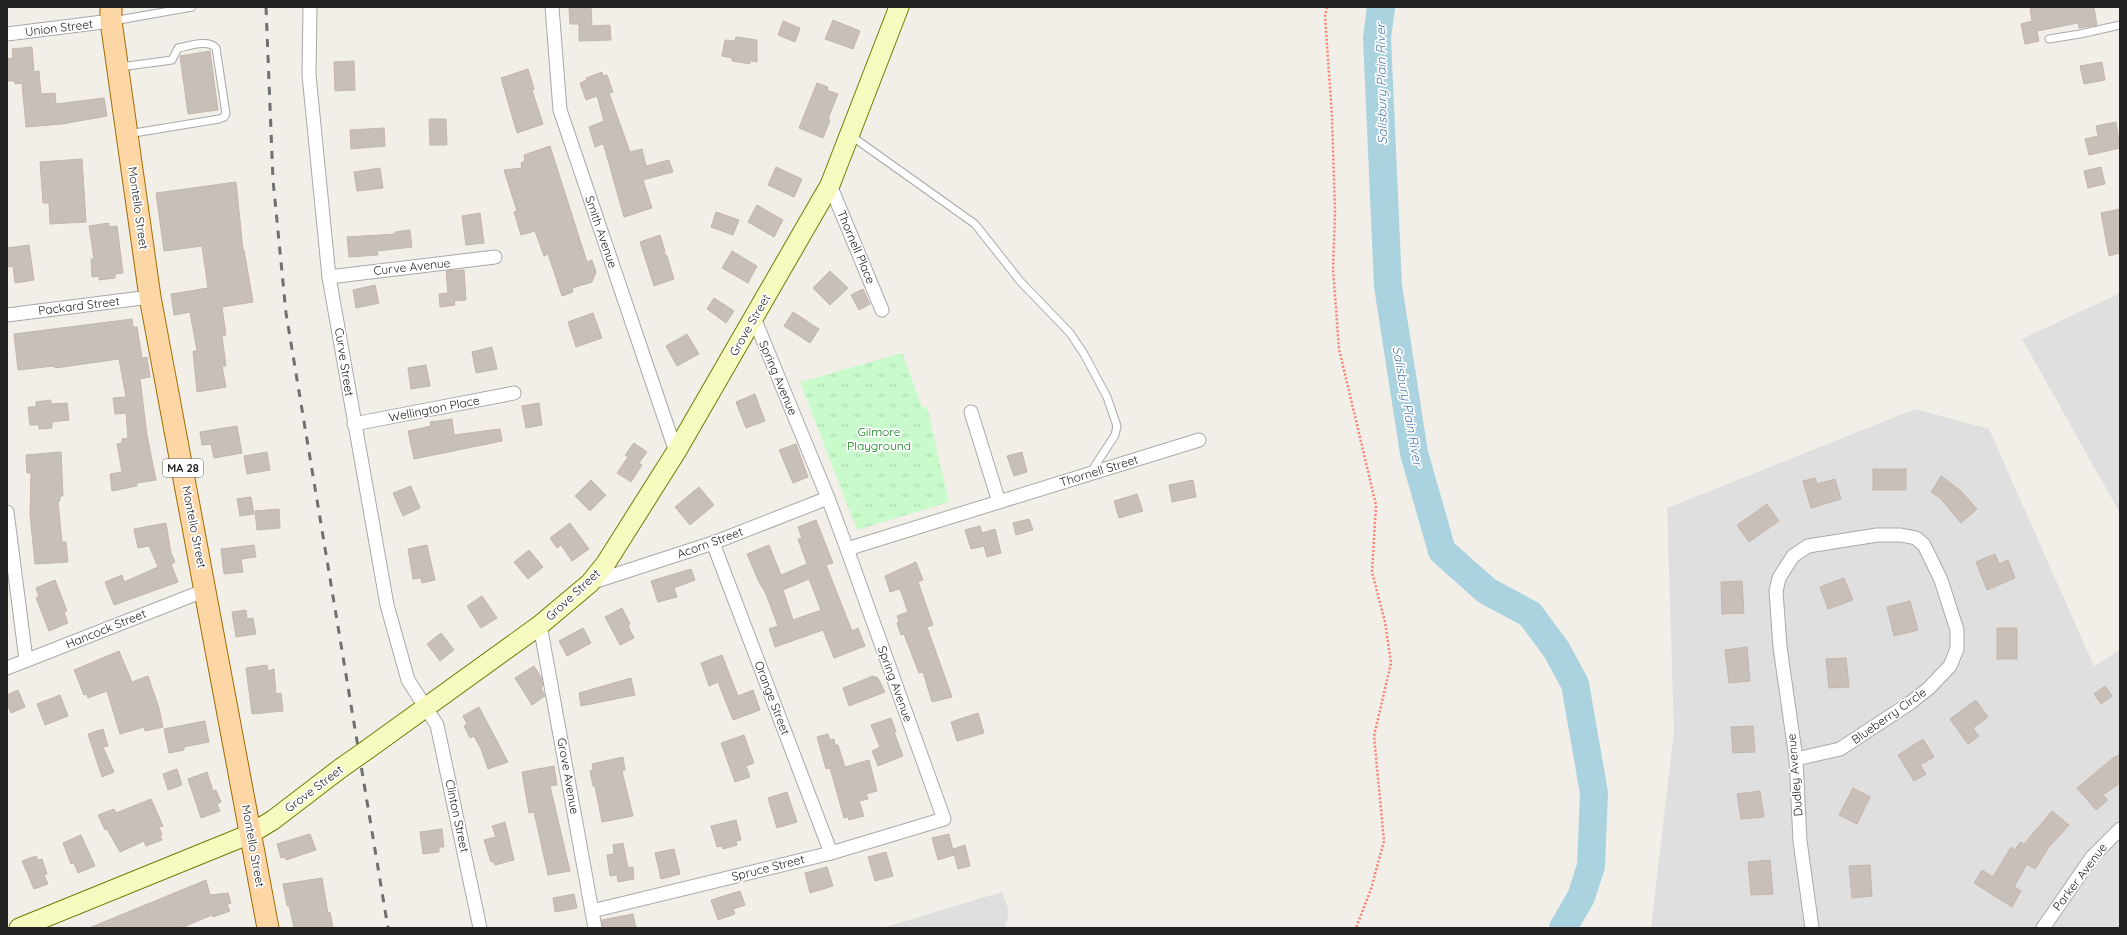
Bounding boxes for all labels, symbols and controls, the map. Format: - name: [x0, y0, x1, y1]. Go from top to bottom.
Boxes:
- street label: Union Street: [24, 16, 94, 39]
- water label: Salisbury Plain River: [1372, 21, 1390, 145]
- street label: Montello Street: [125, 165, 152, 250]
- street label: Smith Avenue: [582, 194, 621, 270]
- street label: Thornell Place: [834, 208, 879, 286]
- street label: Curve Avenue: [373, 255, 451, 278]
- street label: Grove Street: [726, 291, 773, 358]
- street label: Packard Street: [37, 293, 121, 318]
- street label: Curve Street: [332, 327, 357, 397]
- street label: Spring Avenue: [756, 338, 801, 418]
- water label: Salisbury Plain River: [1390, 345, 1427, 469]
- street label: Wellington Place: [387, 392, 481, 425]
- park label: Gilmore Playground: [847, 424, 911, 453]
- street label: Thornell Street: [1058, 451, 1140, 490]
- road number: MA 28: [163, 459, 203, 477]
- street label: Montello Street: [179, 484, 210, 569]
- street label: Acorn Street: [675, 524, 745, 561]
- street label: Grove Street: [542, 566, 603, 624]
- street label: Hancock Street: [64, 606, 148, 651]
- street label: Spring Avenue: [875, 644, 916, 724]
- street label: Orange Street: [751, 659, 793, 737]
- street label: Blueberry Circle: [1848, 684, 1929, 747]
- street label: Dudley Avenue: [1783, 733, 1806, 817]
- street label: Grove Avenue: [554, 737, 583, 815]
- street label: Grove Street: [282, 762, 346, 815]
- street label: Clinton Street: [442, 778, 473, 854]
- street label: Montello Street: [239, 803, 268, 888]
- street label: Parker Avenue: [2049, 840, 2110, 914]
- street label: Spruce Street: [730, 851, 806, 884]

